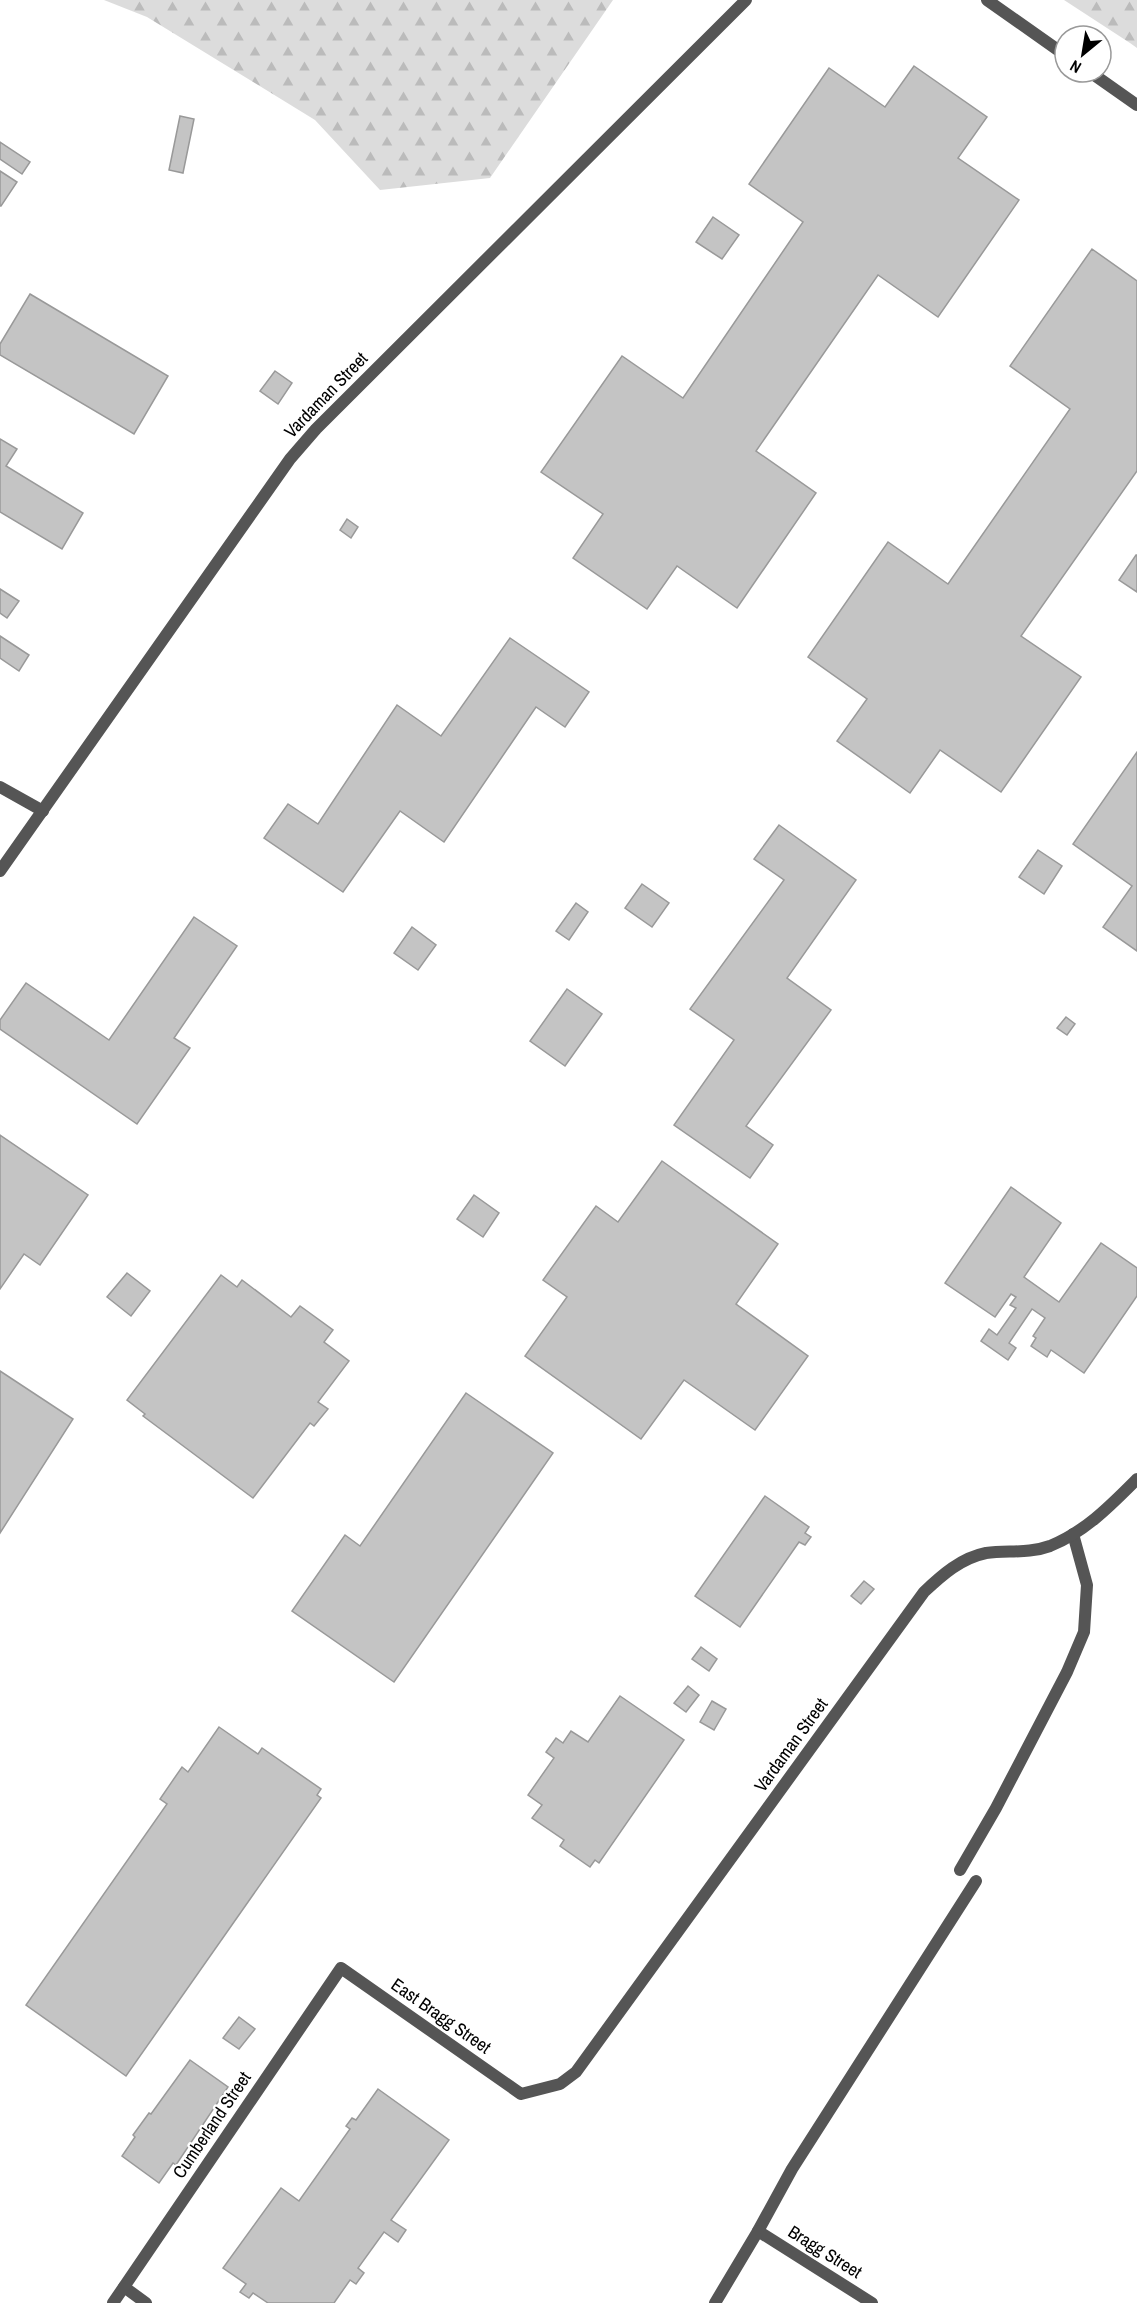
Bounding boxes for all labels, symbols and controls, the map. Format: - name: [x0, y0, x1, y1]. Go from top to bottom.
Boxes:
- north arrow: [1053, 24, 1113, 84]
- text: N: [1066, 55, 1085, 79]
- street label: Vardaman Street: [278, 346, 373, 443]
- street label: Vardaman Street: [748, 1693, 833, 1797]
- street label: East Bragg Street: [386, 1972, 496, 2059]
- street label: Cumberland Street: [167, 2066, 257, 2183]
- street label: Bragg Street: [783, 2219, 867, 2284]

